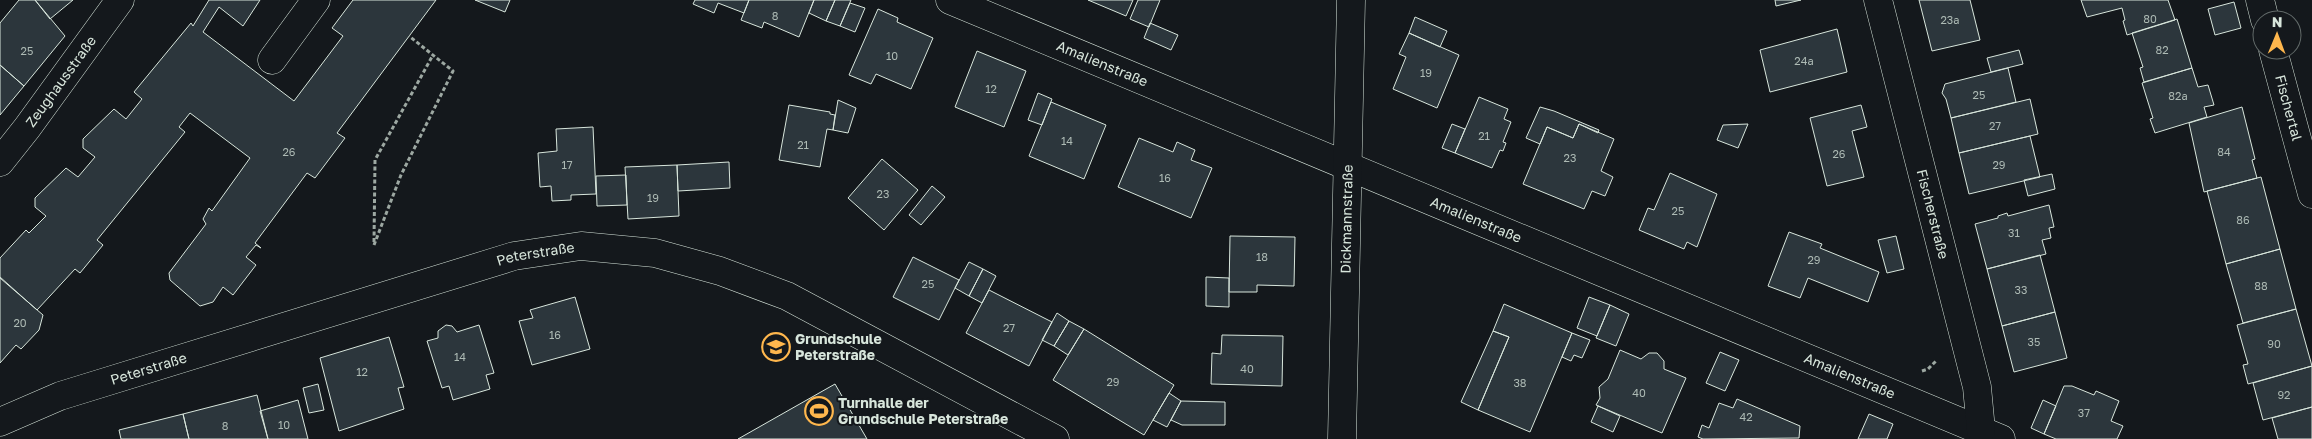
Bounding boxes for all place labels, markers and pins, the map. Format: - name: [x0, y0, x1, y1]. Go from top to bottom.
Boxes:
- place label: Grundschule Peterstraße: [795, 330, 882, 363]
- school or university icon: Grundschule Peterstraße: [761, 332, 791, 362]
- place label: Turnhalle der Grundschule Peterstraße: [838, 394, 1008, 427]
- sports icon: Turnhalle der Grundschule Peterstraße: [804, 396, 834, 426]

